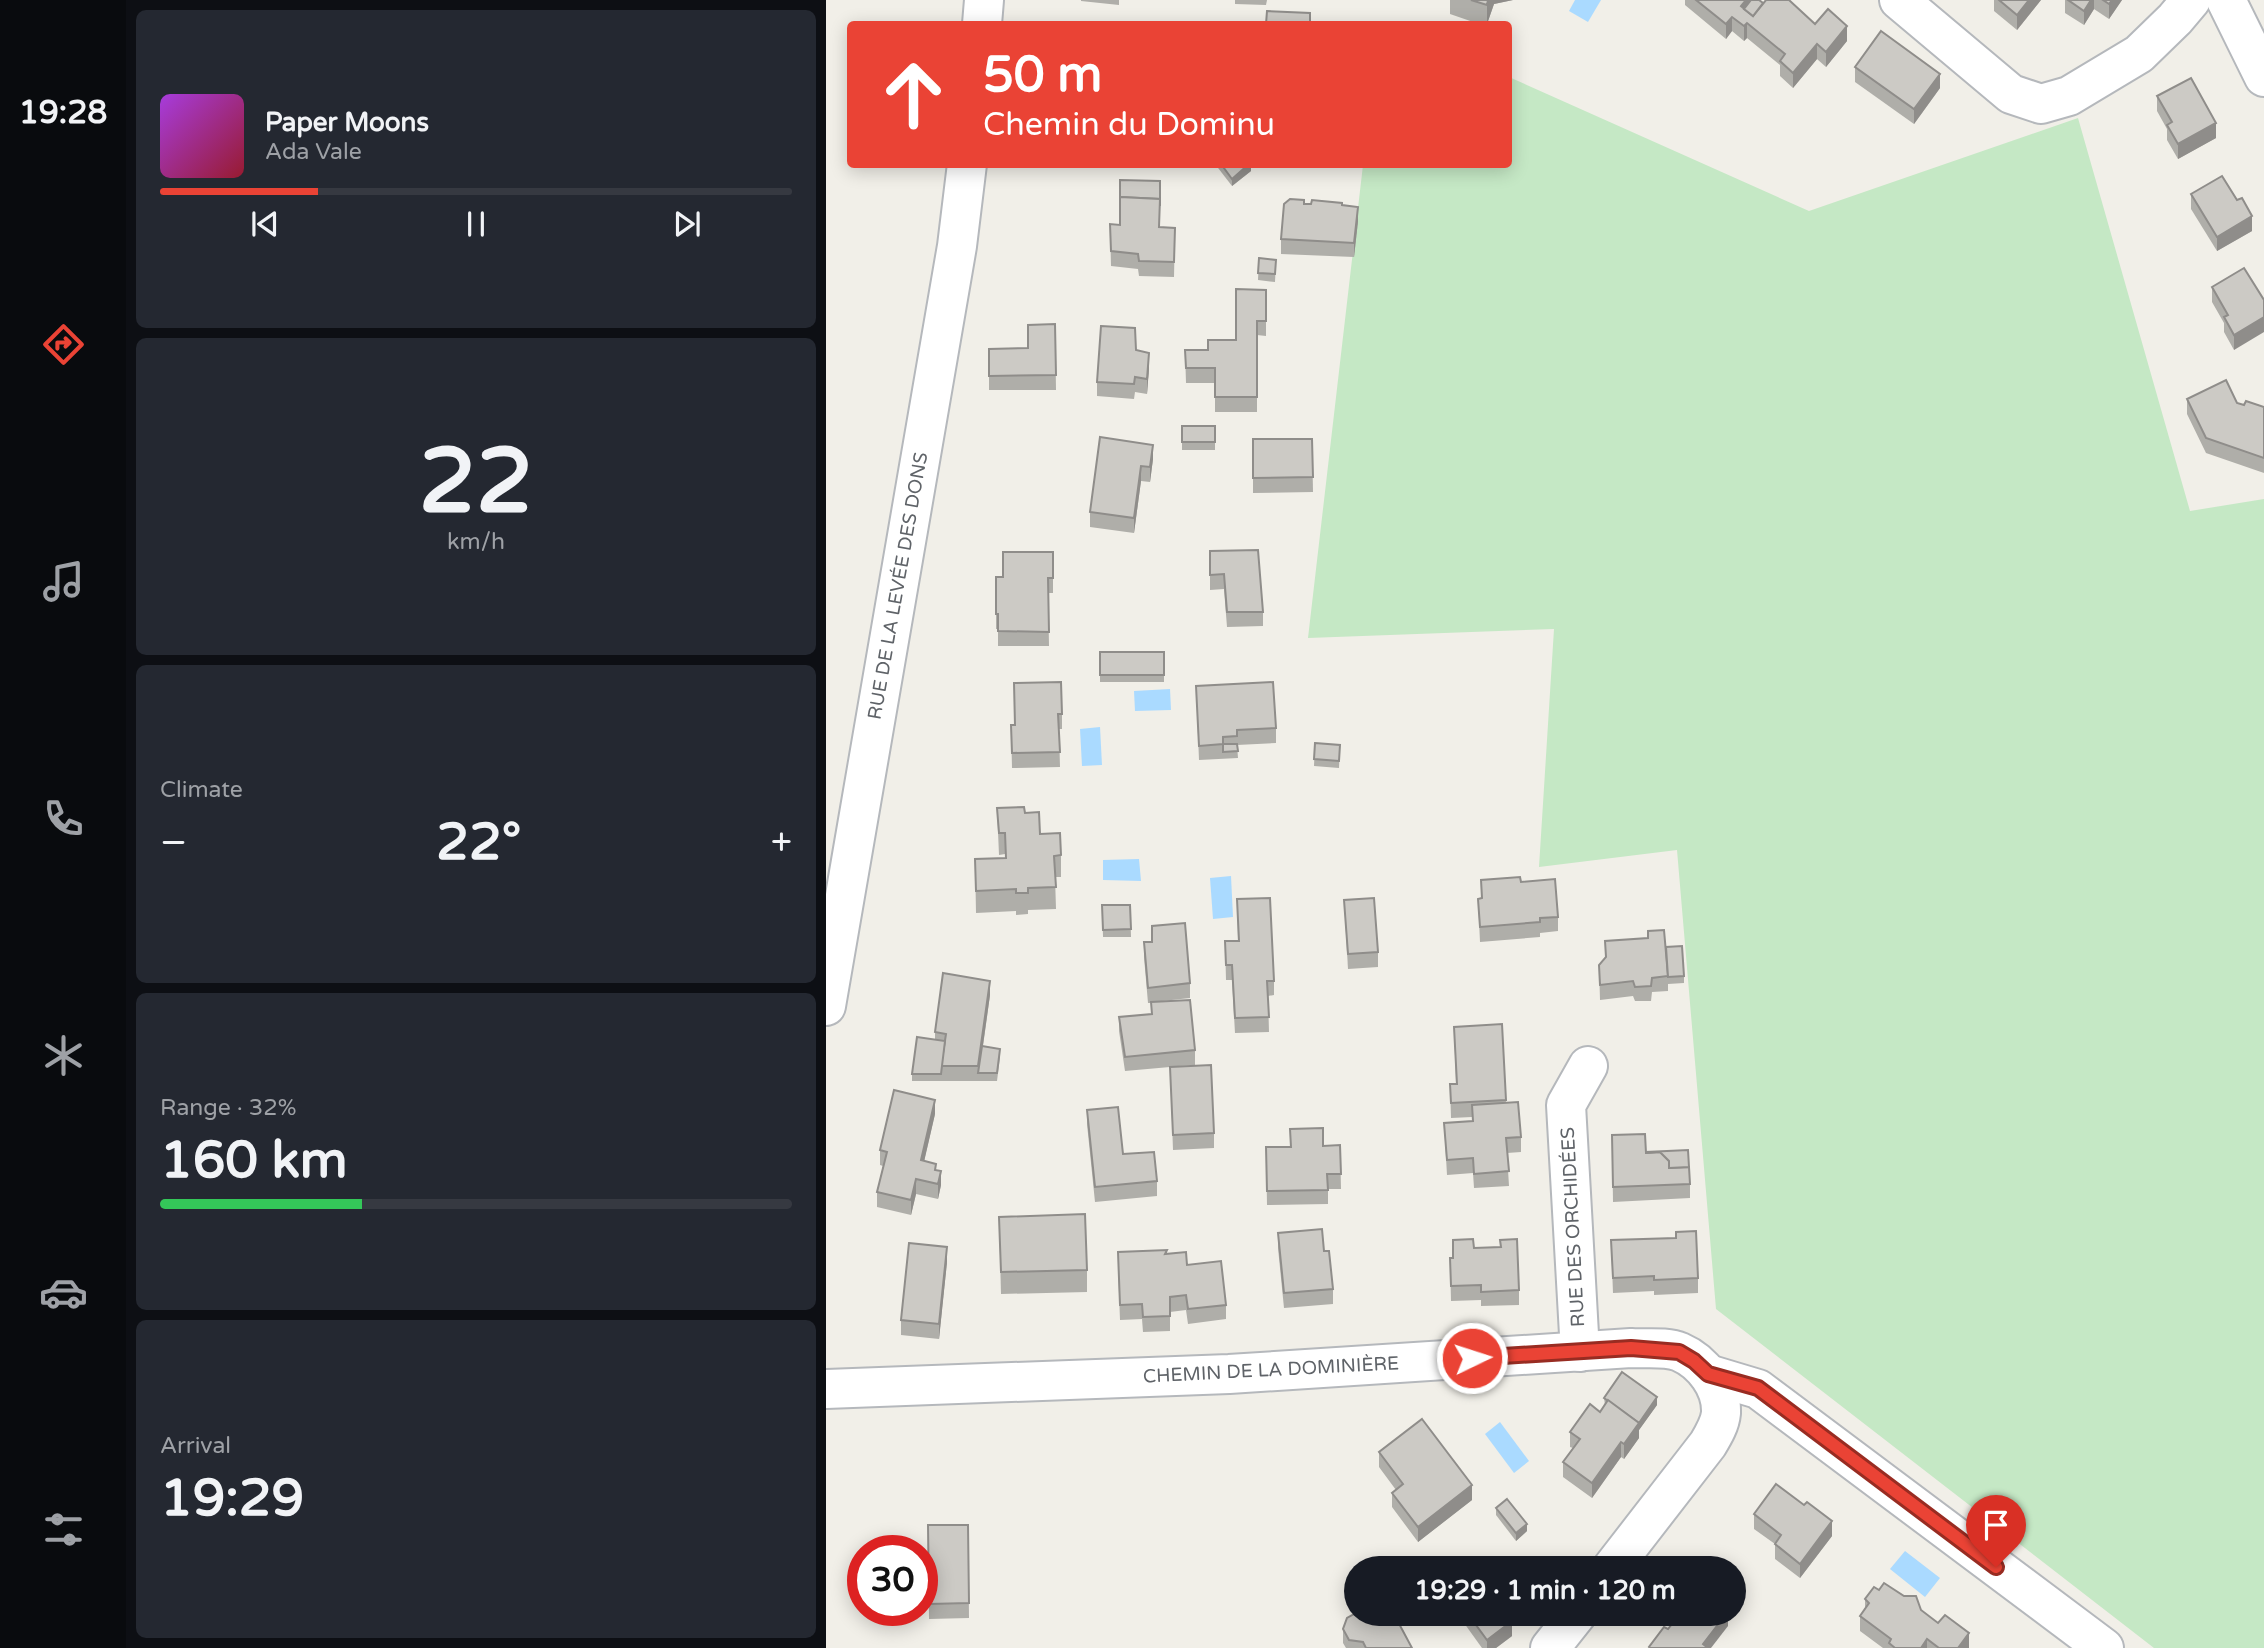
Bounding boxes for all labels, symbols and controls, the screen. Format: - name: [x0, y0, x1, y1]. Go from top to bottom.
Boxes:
- text: 50 m: [983, 46, 1102, 105]
- icon: ahead: [868, 49, 959, 140]
- text: 19:28: [19, 94, 107, 132]
- text: Chemin du Dominu: [983, 106, 1275, 144]
- text: Paper Moons: [265, 107, 429, 138]
- text: Ada Vale: [265, 138, 362, 166]
- icon: previous: [246, 205, 284, 243]
- icon: pause: [457, 205, 495, 243]
- icon: next: [668, 205, 706, 243]
- icon: directions: [39, 320, 88, 369]
- text: 22: [419, 427, 533, 537]
- street label: RUE DE LA LEVÉE DES DONS: [864, 451, 932, 721]
- text: km/h: [447, 528, 505, 556]
- icon: music: [39, 557, 88, 606]
- text: Climate: [160, 776, 243, 804]
- icon: phone: [39, 794, 88, 843]
- text: 22°: [436, 811, 521, 874]
- text: −: [160, 820, 187, 866]
- text: +: [771, 820, 792, 866]
- icon: climate: [39, 1031, 88, 1080]
- text: Range · 32%: [160, 1094, 296, 1122]
- street label: RUE DES ORCHIDÉES: [1557, 1126, 1589, 1328]
- text: 160 km: [160, 1129, 348, 1192]
- icon: car: [39, 1268, 88, 1317]
- position arrow: [1435, 1321, 1509, 1395]
- street label: CHEMIN DE LA DOMINIÈRE: [1142, 1352, 1400, 1388]
- text: Arrival: [160, 1432, 231, 1460]
- text: 19:29: [160, 1467, 304, 1530]
- pin: [1966, 1495, 2026, 1567]
- icon: filters: [39, 1505, 88, 1554]
- icon: arrive: [1977, 1506, 2015, 1544]
- speed limit sign: 30: [847, 1535, 938, 1626]
- text: 19:29 · 1 min · 120 m: [1414, 1575, 1676, 1606]

